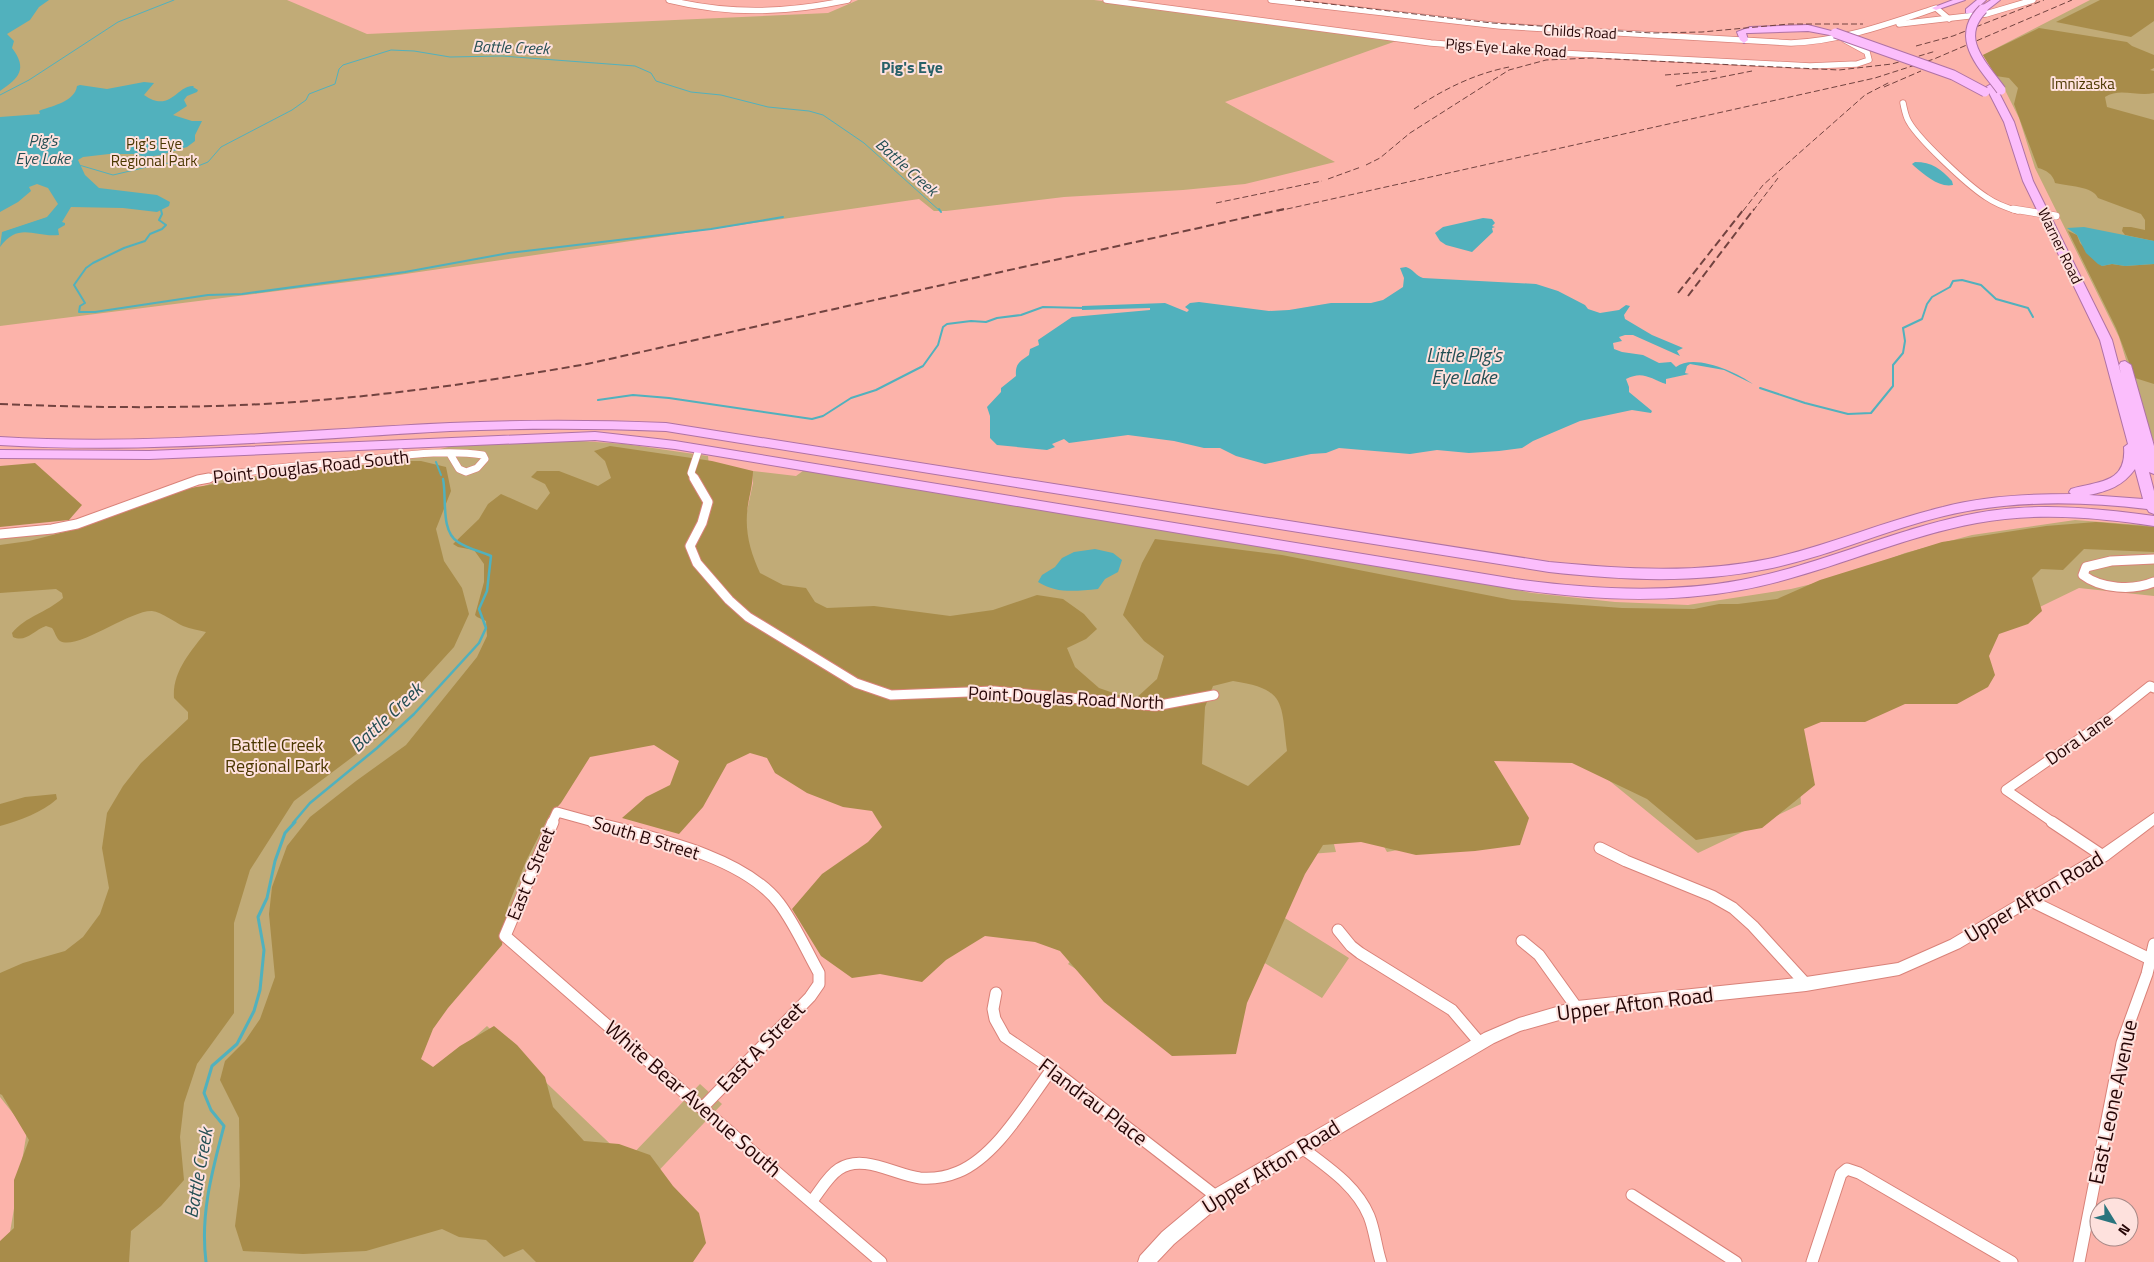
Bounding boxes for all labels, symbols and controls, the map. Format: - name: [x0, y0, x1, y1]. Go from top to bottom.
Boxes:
- street label: Childs Road: [1543, 18, 1617, 45]
- street label: Pigs Eye Lake Road: [1445, 32, 1567, 63]
- water label: Battle Creek: [472, 34, 552, 60]
- district label: Pig's Eye: [881, 55, 943, 79]
- park label: Imniżaska: [2051, 72, 2115, 95]
- water label: Pig's Eye Lake: [15, 128, 72, 170]
- park label: Pig's Eye Regional Park: [111, 132, 197, 172]
- water label: Battle Creek: [871, 132, 945, 203]
- street label: Warner Road: [2032, 204, 2089, 288]
- water label: Little Pig's Eye Lake: [1426, 340, 1504, 391]
- street label: Point Douglas Road South: [212, 443, 410, 490]
- water label: Battle Creek: [343, 673, 431, 758]
- street label: Point Douglas Road North: [967, 679, 1165, 716]
- street label: Dora Lane: [2040, 706, 2118, 772]
- park label: Battle Creek Regional Park: [225, 731, 329, 779]
- street label: South B Street: [589, 808, 703, 867]
- street label: East C Street: [500, 823, 562, 924]
- street label: Upper Afton Road: [1958, 842, 2109, 950]
- street label: Upper Afton Road: [1555, 978, 1715, 1028]
- street label: East A Street: [709, 993, 812, 1099]
- street label: White Bear Avenue South: [598, 1012, 789, 1184]
- street label: East Leone Avenue: [2079, 1016, 2145, 1187]
- street label: Flandrau Place: [1032, 1049, 1155, 1153]
- street label: Upper Afton Road: [1195, 1111, 1346, 1221]
- water label: Battle Creek: [175, 1123, 220, 1220]
- north arrow: [2089, 1197, 2139, 1247]
- text: N: [2113, 1220, 2136, 1240]

